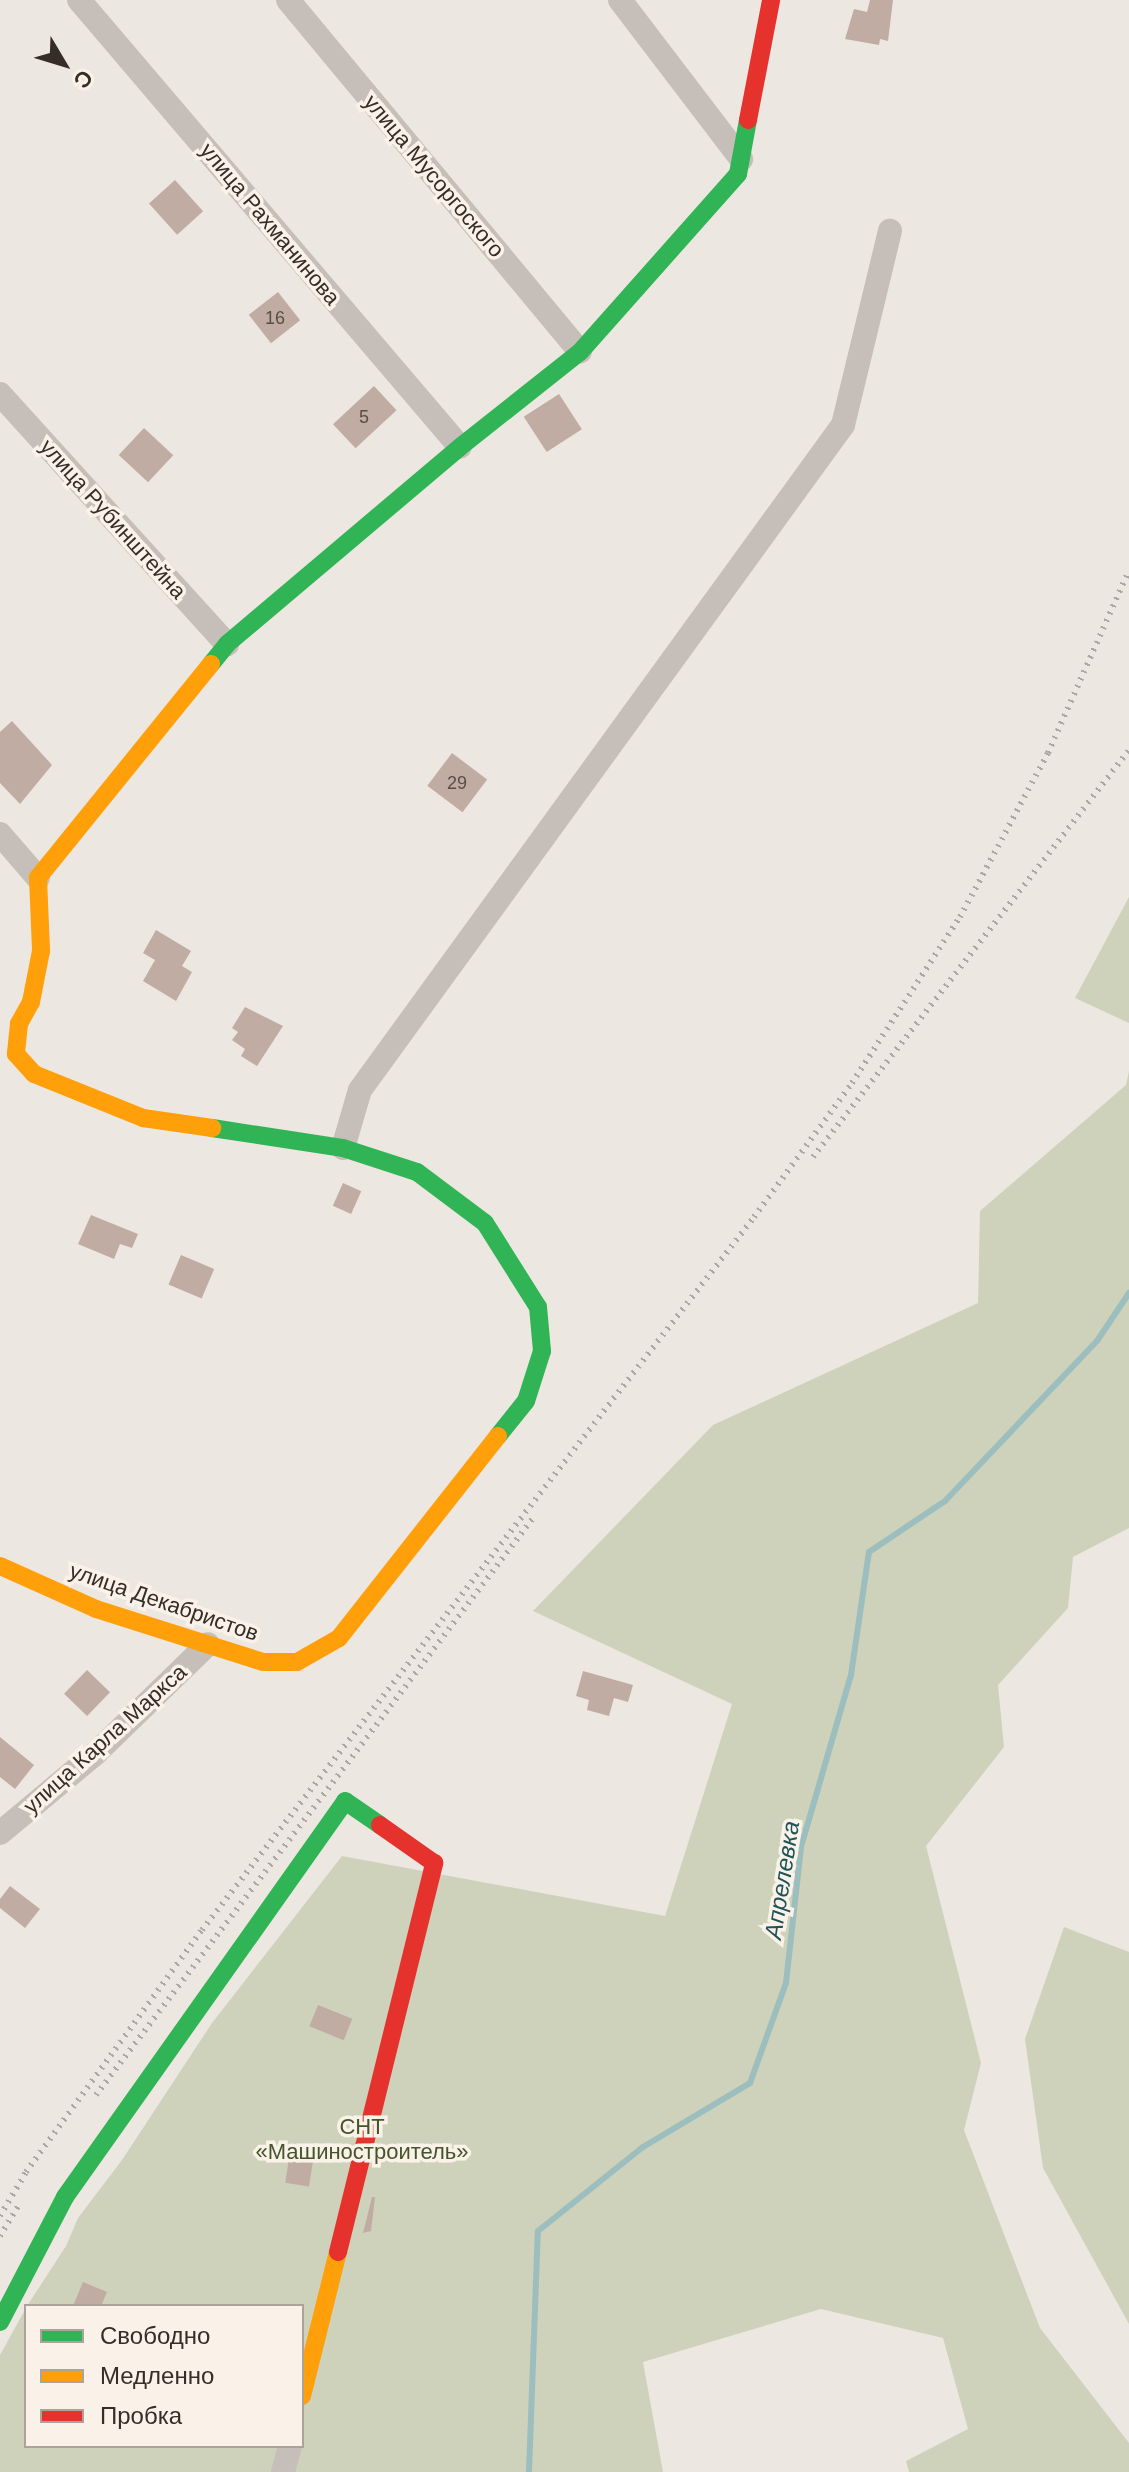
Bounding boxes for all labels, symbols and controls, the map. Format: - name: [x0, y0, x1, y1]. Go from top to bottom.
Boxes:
- north arrow: [24, 24, 104, 104]
- text: С: [69, 65, 98, 93]
- street label: улица Мусоргоского: [358, 89, 510, 263]
- street label: улица Рахманинова: [194, 138, 346, 310]
- house number: 16: [265, 307, 285, 329]
- house number: 5: [359, 406, 369, 428]
- street label: улица Рубинштейна: [34, 434, 192, 604]
- house number: 29: [447, 772, 467, 794]
- street label: улица Декабристов: [66, 1557, 262, 1647]
- street label: улица Карла Маркса: [18, 1659, 192, 1819]
- water label: Апрелевка: [758, 1819, 806, 1941]
- park label: СНТ «Машиностроитель»: [255, 2113, 469, 2164]
- legend: [24, 2304, 304, 2448]
- text: Свободно: [100, 2322, 210, 2349]
- text: Медленно: [100, 2362, 214, 2389]
- text: Пробка: [100, 2402, 182, 2429]

